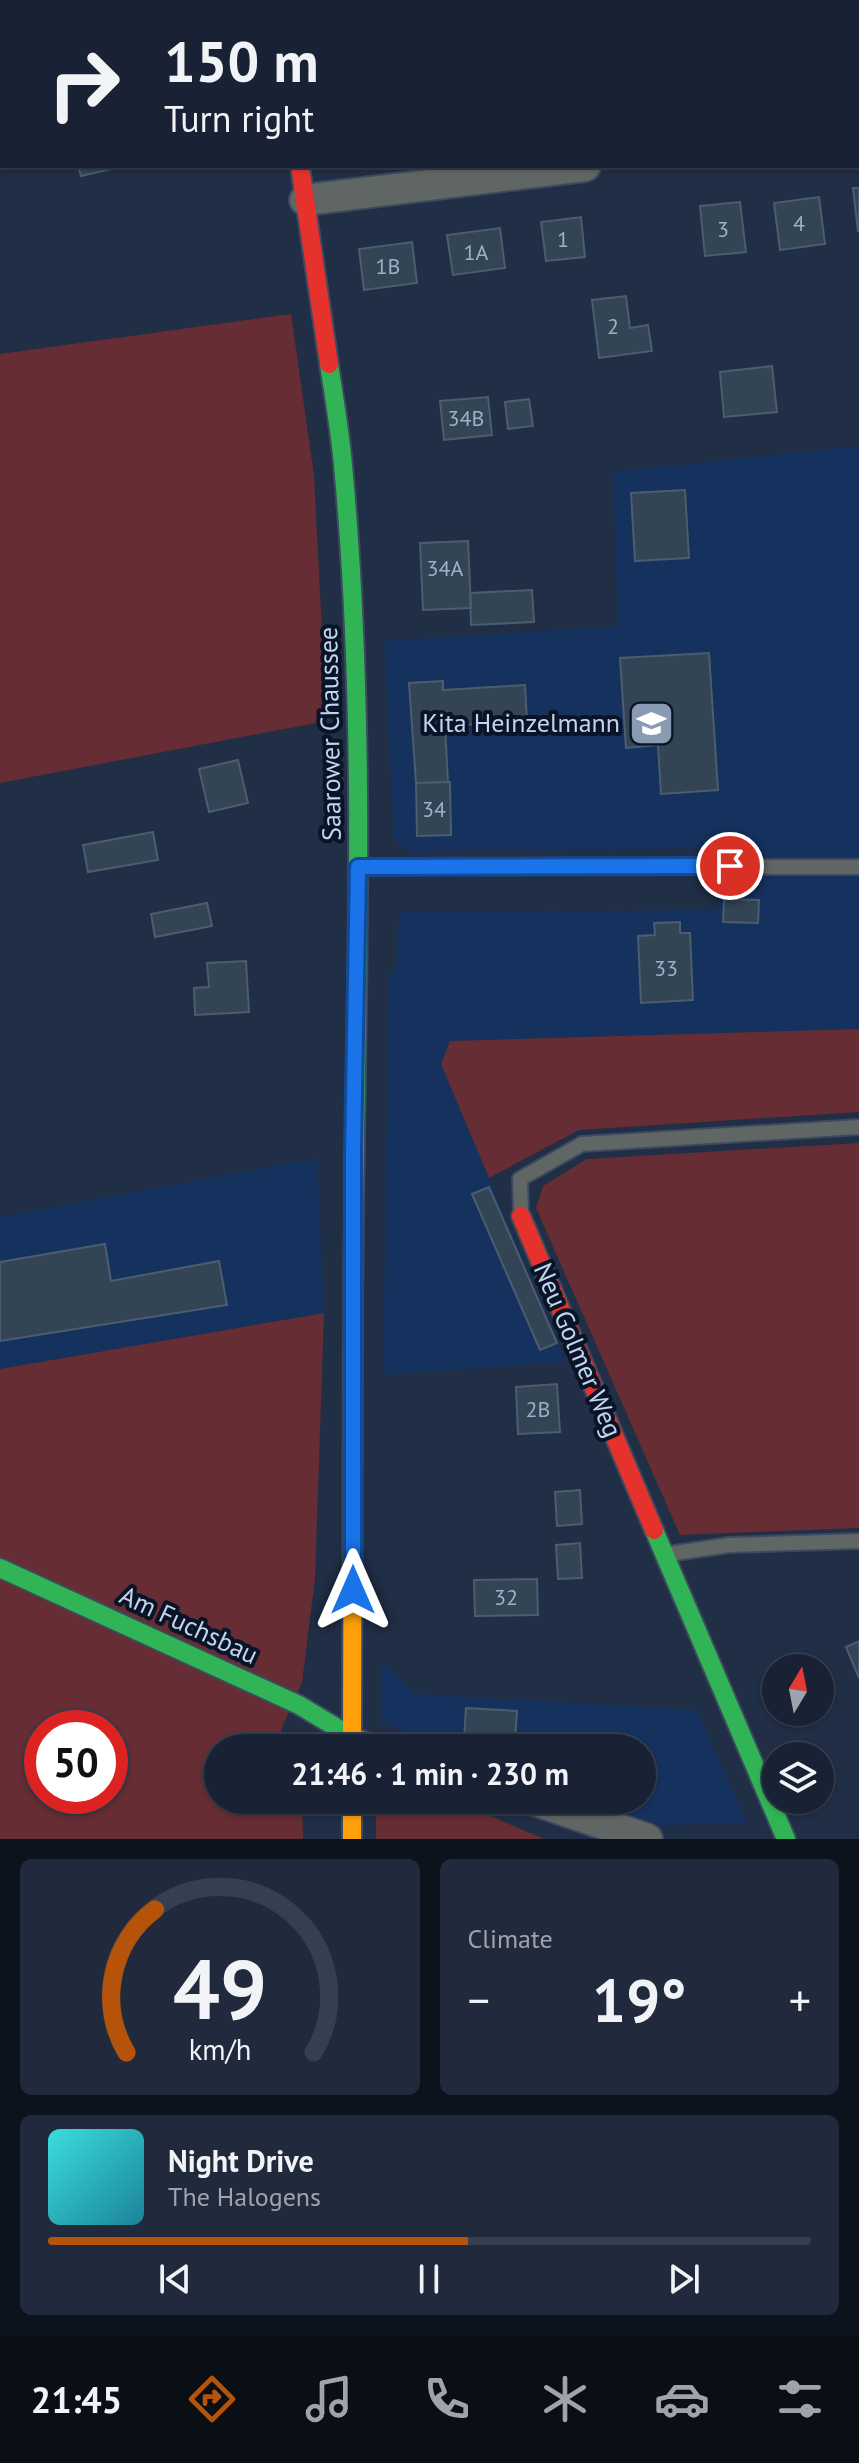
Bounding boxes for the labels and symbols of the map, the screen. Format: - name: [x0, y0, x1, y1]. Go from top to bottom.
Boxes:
- house number: 4: [793, 209, 805, 237]
- house number: 3: [717, 215, 729, 243]
- house number: 1: [557, 225, 569, 253]
- house number: 1A: [464, 238, 489, 266]
- house number: 1B: [376, 252, 400, 280]
- house number: 2: [607, 312, 619, 340]
- house number: 34B: [448, 404, 484, 432]
- house number: 34A: [427, 554, 464, 582]
- street label: Saarower Chaussee: [311, 627, 348, 841]
- school or university icon: Kita Heinzelmann: [627, 699, 675, 747]
- place label: Kita Heinzelmann: [422, 706, 620, 739]
- house number: 34: [422, 795, 446, 823]
- pin: [696, 832, 764, 900]
- house number: 33: [654, 954, 678, 982]
- street label: Neu Golmer Weg: [527, 1258, 630, 1442]
- house number: 2B: [526, 1395, 550, 1423]
- position arrow: [311, 1548, 395, 1632]
- street label: Am Fuchsbau: [115, 1578, 264, 1671]
- house number: 32: [494, 1583, 518, 1611]
- north arrow: [762, 1654, 834, 1726]
- speed limit sign: 50: [24, 1710, 128, 1814]

